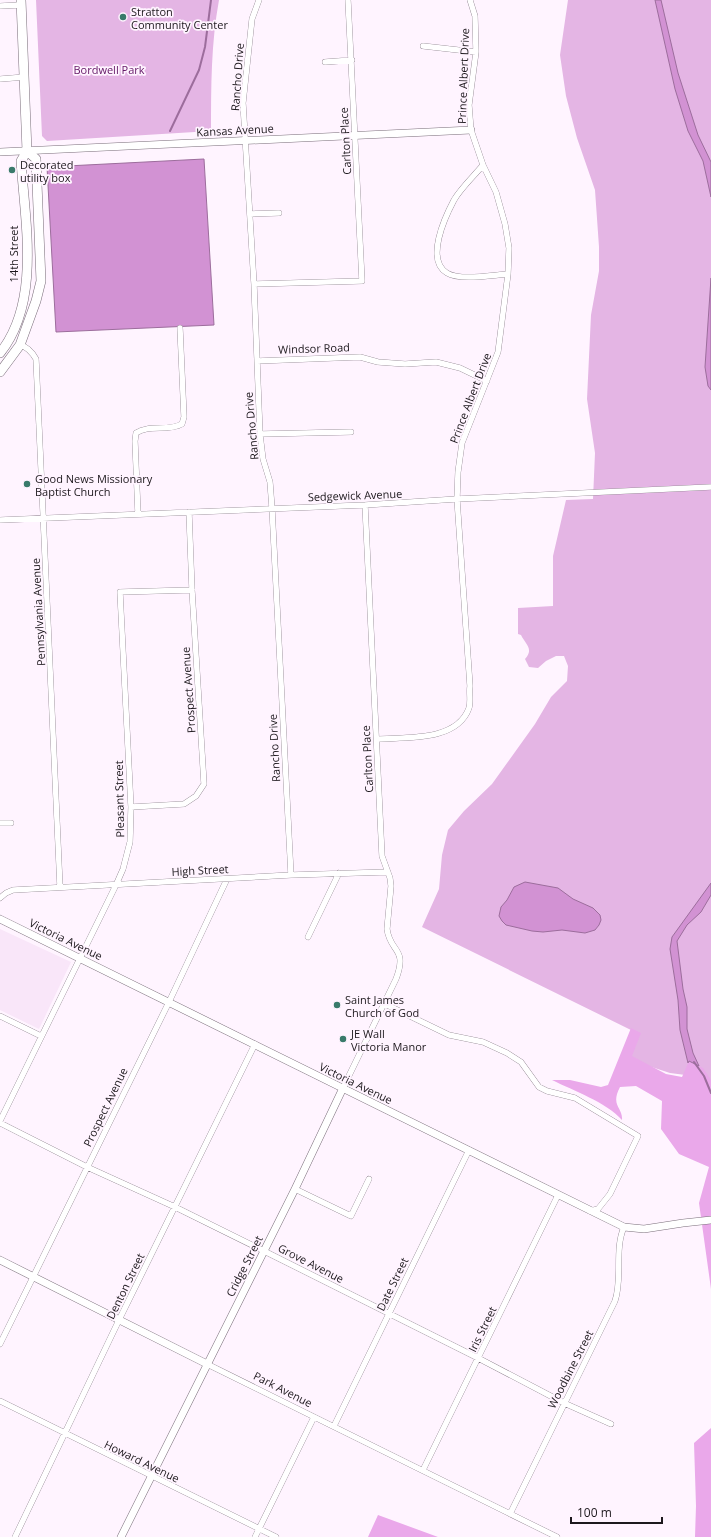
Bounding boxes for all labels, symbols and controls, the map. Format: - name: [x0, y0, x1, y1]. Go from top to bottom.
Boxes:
- place label: Stratton Community Center: [131, 4, 228, 32]
- marker: Stratton Community Center: [118, 12, 128, 22]
- street label: Prince Albert Drive: [454, 28, 472, 124]
- street label: Rancho Drive: [227, 43, 247, 111]
- park label: Bordwell Park: [73, 62, 145, 77]
- street label: Carlton Place: [336, 107, 354, 175]
- street label: Kansas Avenue: [196, 120, 274, 140]
- place label: Decorated utility box: [20, 157, 73, 185]
- marker: Decorated utility box: [7, 165, 17, 175]
- street label: 14th Street: [6, 226, 21, 282]
- street label: Windsor Road: [278, 339, 350, 357]
- street label: Prince Albert Drive: [446, 351, 494, 445]
- street label: Rancho Drive: [241, 391, 261, 461]
- place label: Good News Missionary Baptist Church: [35, 471, 153, 499]
- marker: Good News Missionary Baptist Church: [22, 479, 32, 489]
- street label: Sedgewick Avenue: [307, 486, 403, 504]
- street label: Pennsylvania Avenue: [28, 558, 48, 666]
- street label: Prospect Avenue: [178, 646, 198, 734]
- street label: Rancho Drive: [265, 714, 283, 782]
- street label: Carlton Place: [358, 725, 376, 793]
- street label: Pleasant Street: [111, 760, 127, 838]
- street label: High Street: [171, 861, 229, 879]
- street label: Victoria Avenue: [27, 915, 105, 963]
- place label: Saint James Church of God: [345, 992, 419, 1020]
- marker: Saint James Church of God: [332, 1000, 342, 1010]
- place label: JE Wall Victoria Manor: [350, 1026, 427, 1054]
- marker: JE Wall Victoria Manor: [338, 1034, 348, 1044]
- street label: Victoria Avenue: [317, 1059, 395, 1107]
- street label: Prospect Avenue: [79, 1065, 131, 1149]
- street label: Cridge Street: [222, 1233, 266, 1299]
- street label: Grove Avenue: [276, 1240, 346, 1286]
- street label: Denton Street: [103, 1250, 148, 1322]
- street label: Date Street: [373, 1255, 411, 1313]
- street label: Iris Street: [464, 1304, 500, 1354]
- street label: Woodbine Street: [544, 1327, 596, 1411]
- street label: Park Avenue: [251, 1368, 315, 1410]
- street label: Howard Avenue: [102, 1436, 182, 1486]
- scale bar: [571, 1499, 662, 1525]
- text: 100 m: [577, 1504, 612, 1521]

